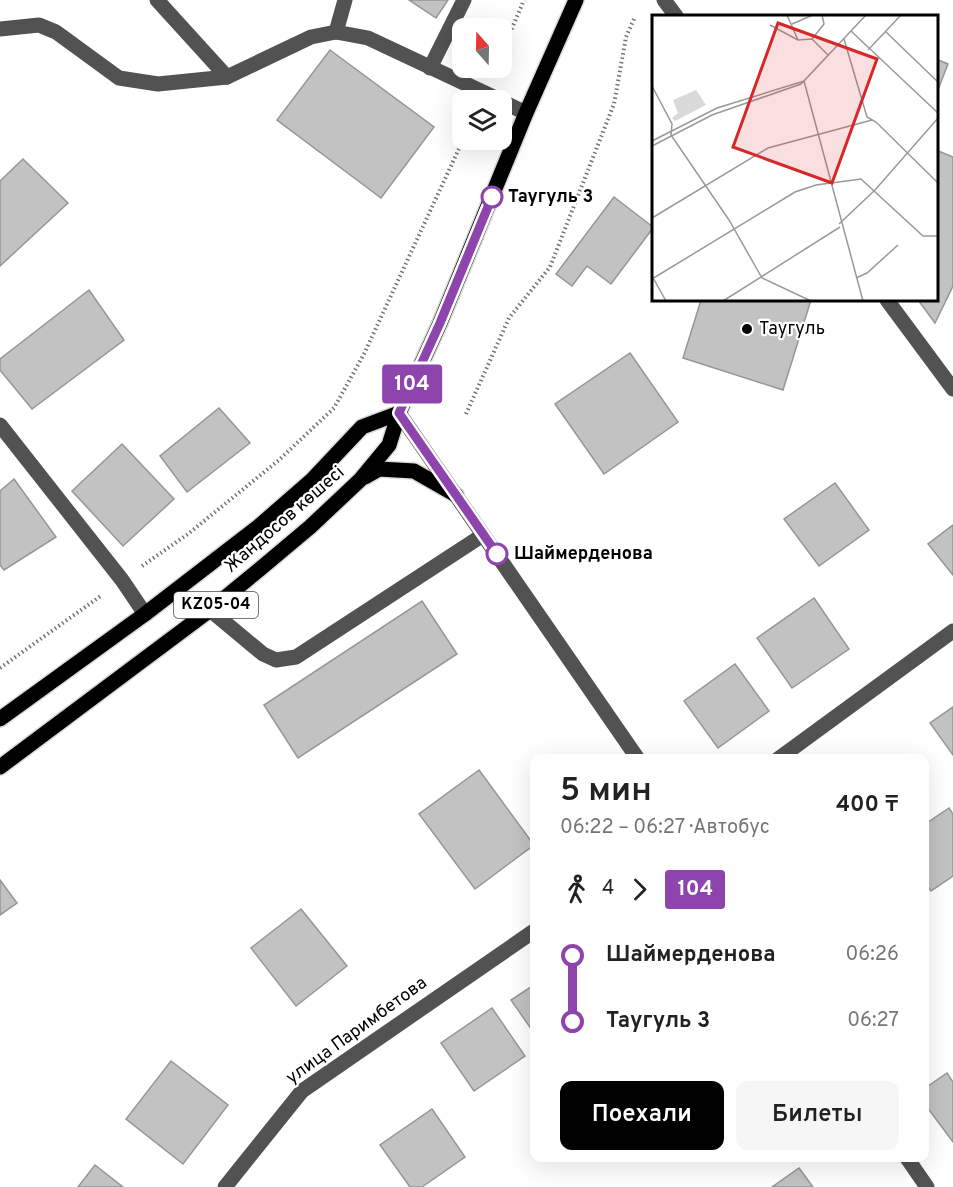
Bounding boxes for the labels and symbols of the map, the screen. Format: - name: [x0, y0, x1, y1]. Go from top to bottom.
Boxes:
- inset map: [652, 15, 938, 302]
- north arrow: [452, 18, 512, 78]
- marker: Таугуль 3: [481, 186, 503, 208]
- place label: Таугуль 3: [508, 186, 593, 209]
- place label: Таугуль: [759, 318, 825, 341]
- marker: Таугуль: [740, 322, 754, 336]
- line badge: 104: [378, 364, 446, 404]
- street label: Жандосов көшесі: [220, 462, 350, 578]
- marker: Шаймерденова: [486, 543, 508, 565]
- place label: Шаймерденова: [514, 543, 653, 566]
- road number: KZ05-04: [174, 592, 258, 618]
- street label: улица Паримбетова: [282, 972, 432, 1090]

